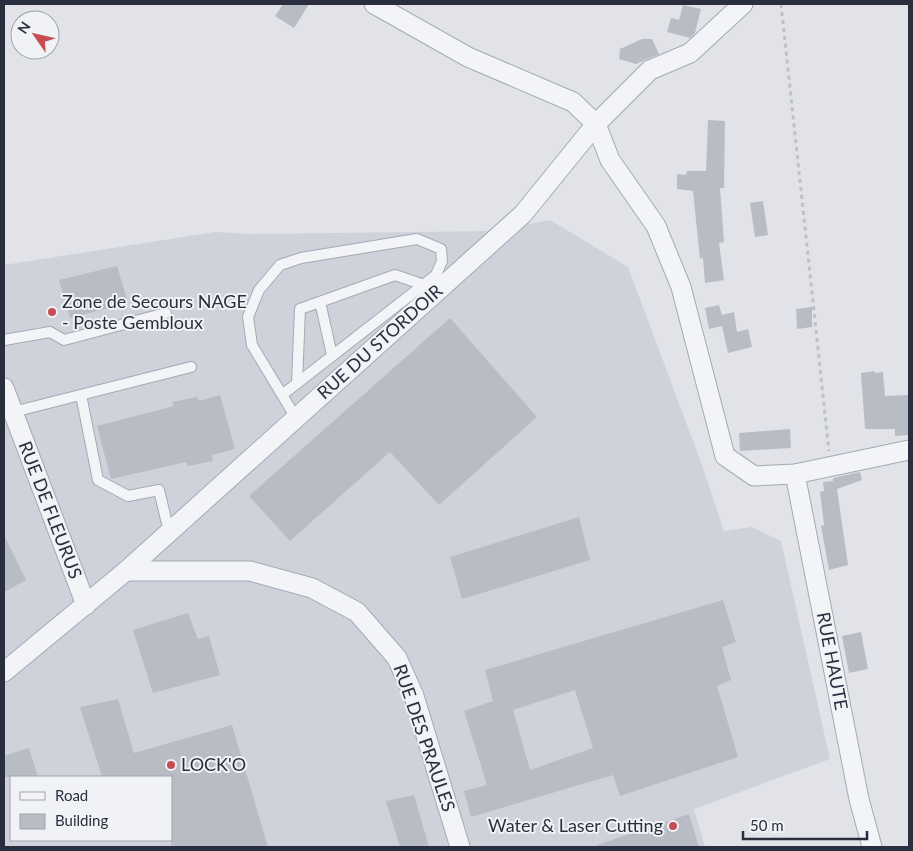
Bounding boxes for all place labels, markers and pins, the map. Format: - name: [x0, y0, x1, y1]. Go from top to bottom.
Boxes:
- place label: Zone de Secours NAGE - Poste Gembloux: [62, 290, 247, 333]
- marker: Zone de Secours NAGE - Poste Gembloux: [46, 306, 58, 318]
- place label: LOCK'O: [181, 753, 246, 775]
- marker: LOCK'O: [165, 759, 177, 771]
- place label: Water & Laser Cutting: [488, 814, 663, 836]
- marker: Water & Laser Cutting: [667, 820, 679, 832]

